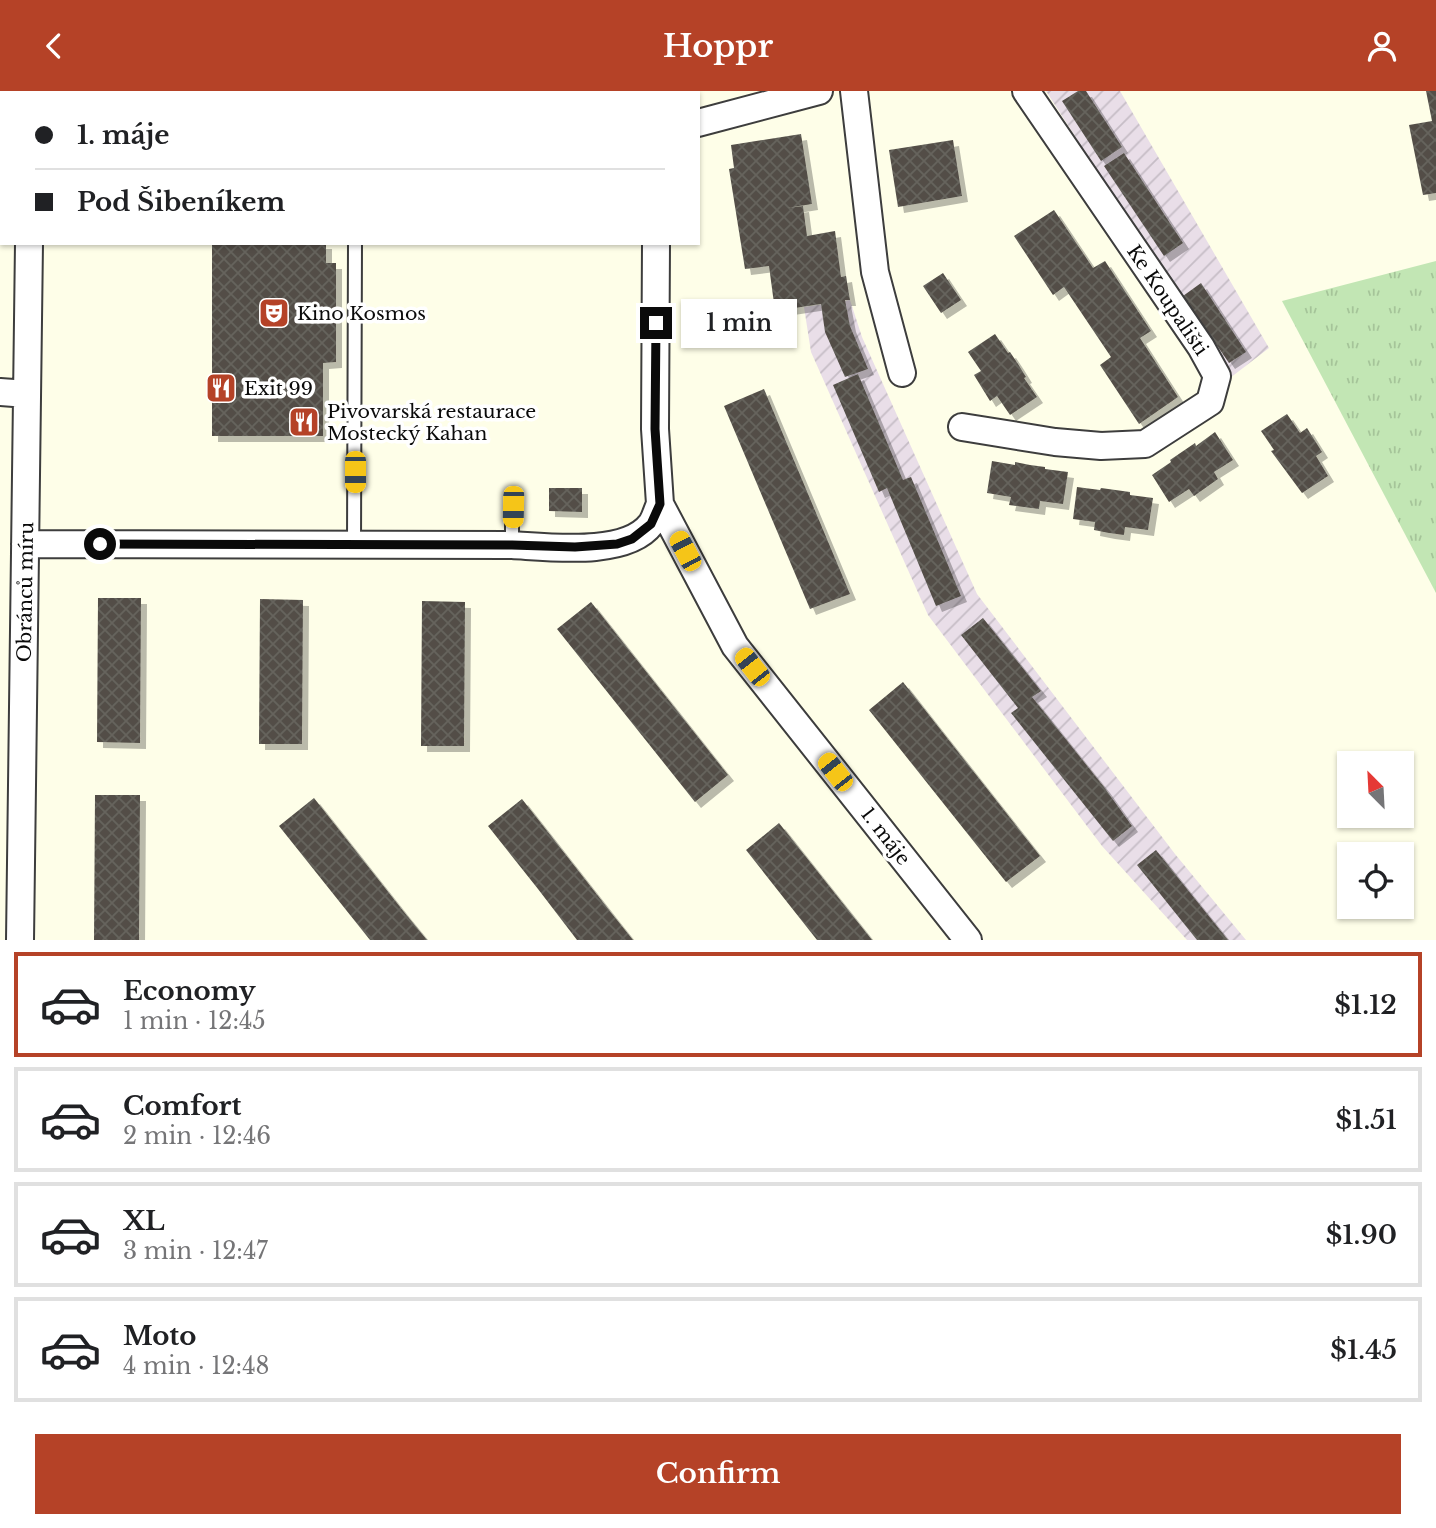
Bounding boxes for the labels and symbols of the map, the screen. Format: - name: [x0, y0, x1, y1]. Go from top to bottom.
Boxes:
- street label: Ke Koupališti: [1122, 241, 1213, 360]
- theatre icon: Kino Kosmos: [257, 296, 291, 330]
- callout: 1 min: [680, 299, 796, 347]
- place label: Kino Kosmos: [297, 302, 426, 325]
- route end: [640, 307, 672, 339]
- restaurant icon: Exit 99: [204, 371, 238, 405]
- place label: Exit 99: [244, 377, 313, 400]
- place label: Pivovarská restaurace Mostecký Kahan: [327, 400, 536, 445]
- restaurant icon: Pivovarská restaurace Mostecký Kahan: [287, 405, 321, 439]
- car: [345, 451, 366, 493]
- car: [503, 486, 524, 528]
- street label: Obránců míru: [13, 521, 38, 662]
- route start: [84, 528, 116, 560]
- car: [666, 528, 705, 574]
- car: [731, 644, 774, 690]
- car: [814, 749, 857, 795]
- north arrow: [1337, 751, 1414, 828]
- street label: 1. máje: [856, 803, 915, 870]

